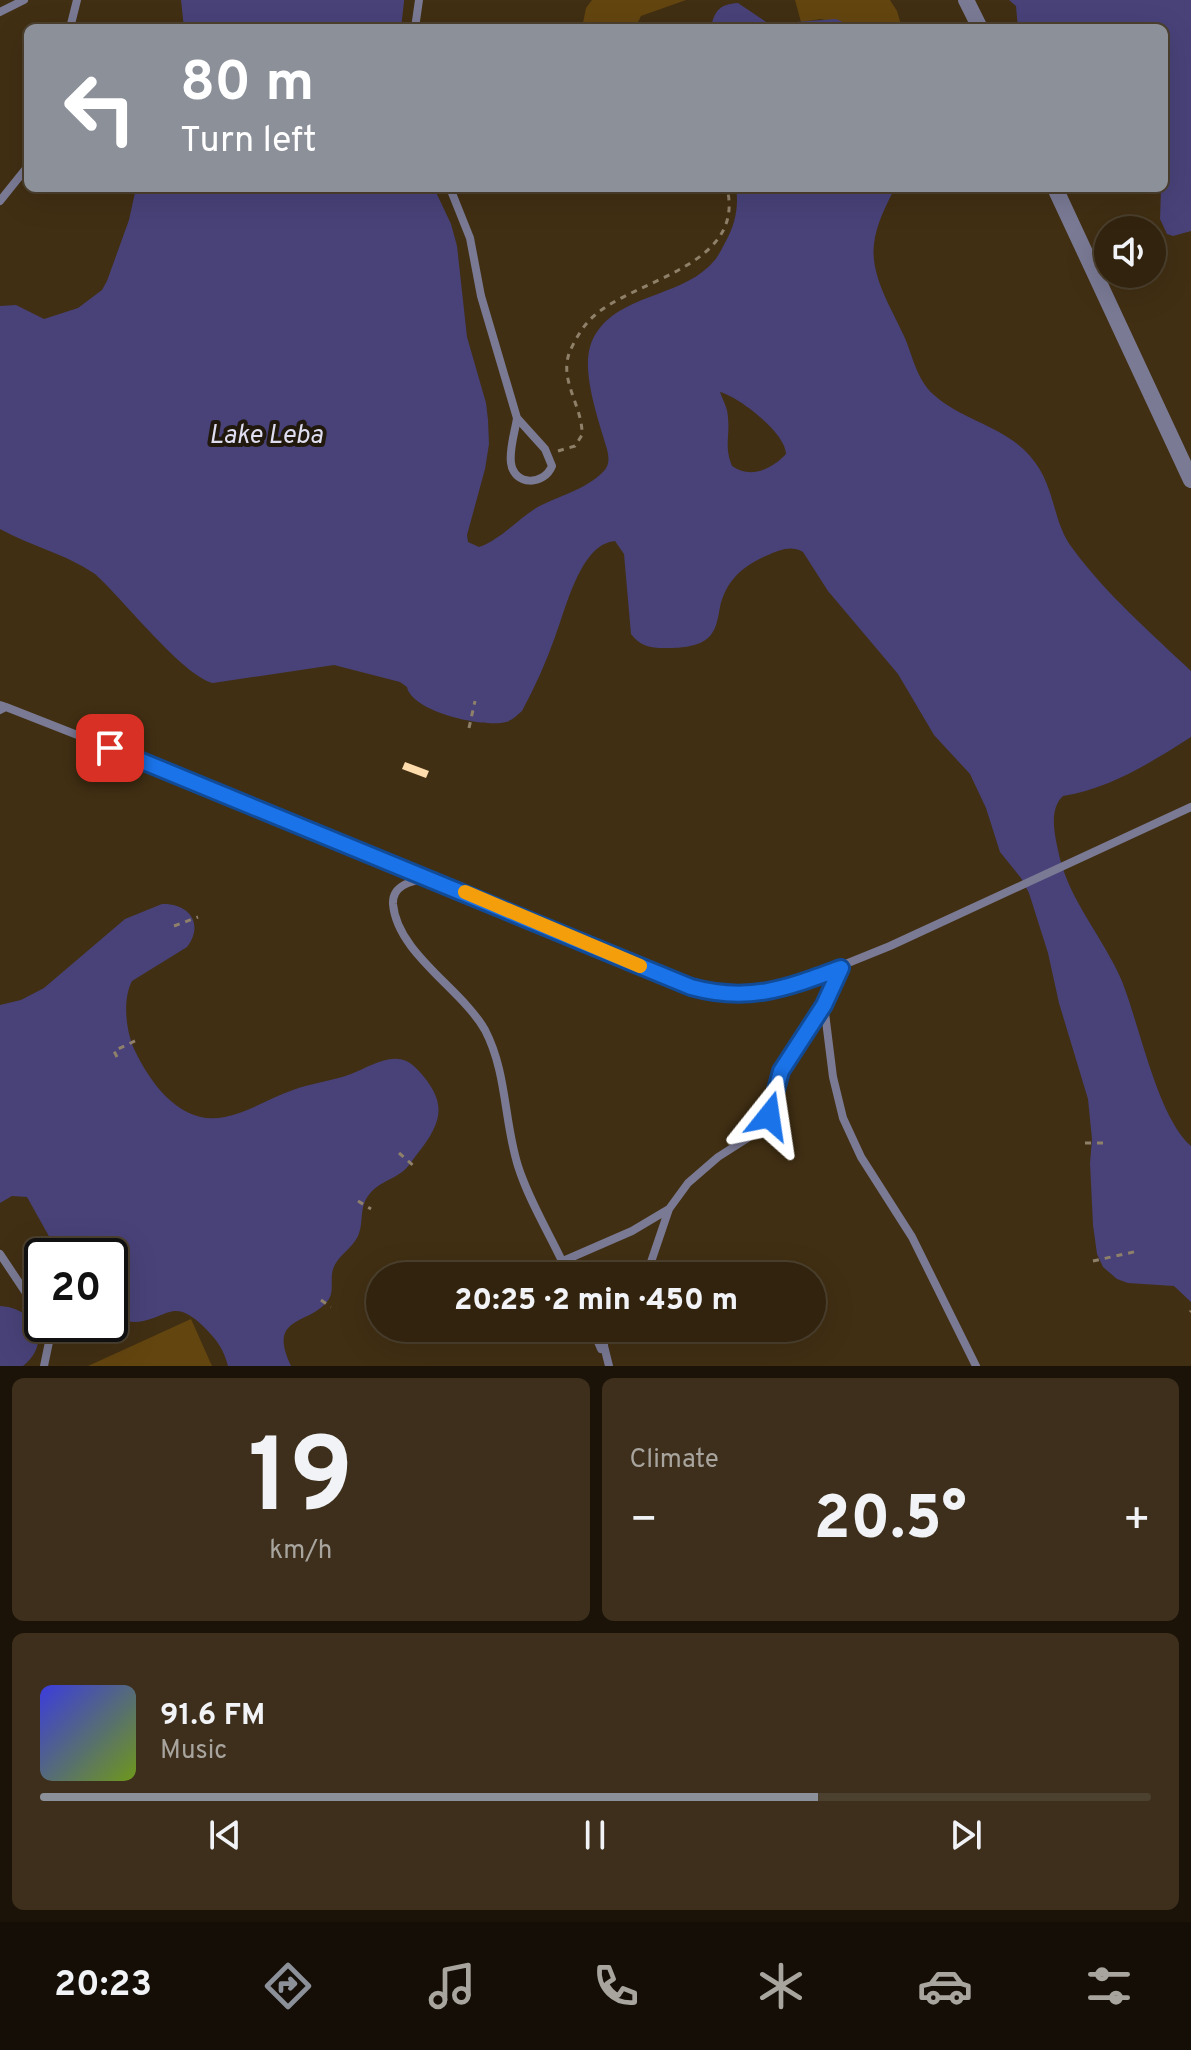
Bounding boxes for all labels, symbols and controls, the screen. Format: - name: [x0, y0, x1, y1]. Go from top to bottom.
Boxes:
- text: 80 m: [180, 50, 314, 120]
- icon: left: [48, 56, 152, 160]
- text: Turn left: [180, 119, 317, 165]
- map controls: [1094, 216, 1166, 288]
- button: sound: [1094, 216, 1166, 288]
- water label: Lake Leba: [209, 420, 324, 453]
- pin: [76, 714, 144, 782]
- icon: arrive: [88, 726, 132, 770]
- position arrow: [727, 1074, 811, 1158]
- speed limit sign: 20: [24, 1238, 128, 1342]
- text: 20:25 · 2 min · 450 m: [454, 1283, 738, 1320]
- text: 19: [248, 1417, 354, 1549]
- text: Climate: [630, 1444, 719, 1477]
- text: 20.5°: [814, 1484, 967, 1560]
- text: −: [630, 1494, 658, 1550]
- text: +: [1123, 1494, 1151, 1550]
- text: km/h: [269, 1535, 332, 1568]
- text: 91.6 FM: [160, 1698, 265, 1735]
- text: Music: [160, 1735, 227, 1768]
- icon: previous: [203, 1813, 247, 1857]
- icon: pause: [573, 1813, 617, 1857]
- icon: next: [944, 1813, 988, 1857]
- icon: directions: [260, 1958, 316, 2014]
- icon: music: [424, 1958, 480, 2014]
- icon: phone: [588, 1958, 644, 2014]
- icon: climate: [753, 1958, 809, 2014]
- icon: car: [917, 1958, 973, 2014]
- icon: filters: [1081, 1958, 1137, 2014]
- text: 20:23: [54, 1963, 152, 2009]

